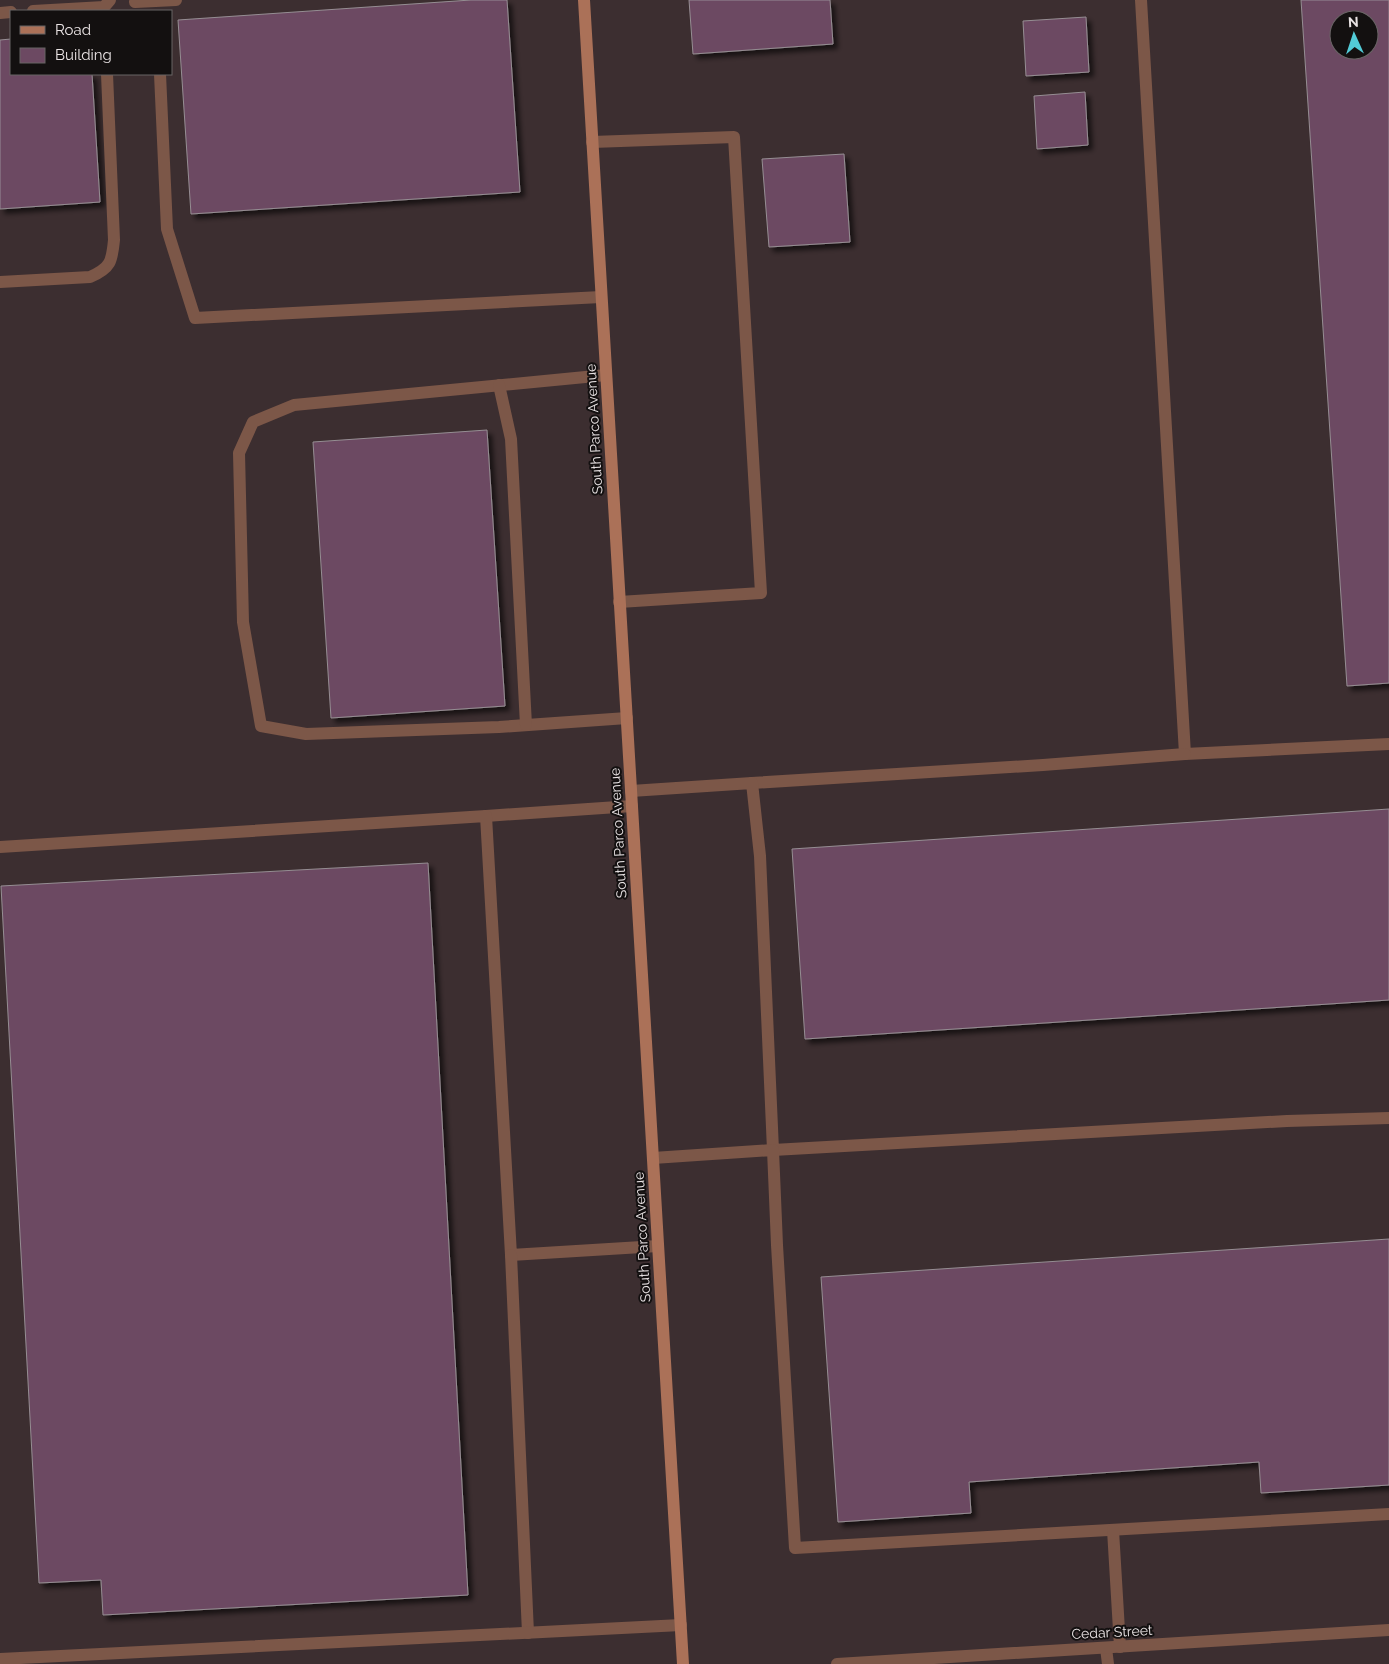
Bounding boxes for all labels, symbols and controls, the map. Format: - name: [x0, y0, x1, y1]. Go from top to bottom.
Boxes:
- legend: [10, 10, 172, 75]
- north arrow: [1329, 10, 1379, 60]
- text: N: [1348, 14, 1359, 30]
- text: Road: [55, 21, 91, 39]
- text: Building: [55, 46, 112, 64]
- street label: South Parco Avenue: [583, 363, 605, 495]
- street label: South Parco Avenue: [607, 767, 629, 899]
- street label: South Parco Avenue: [631, 1171, 653, 1303]
- street label: Cedar Street: [1071, 1622, 1153, 1642]

